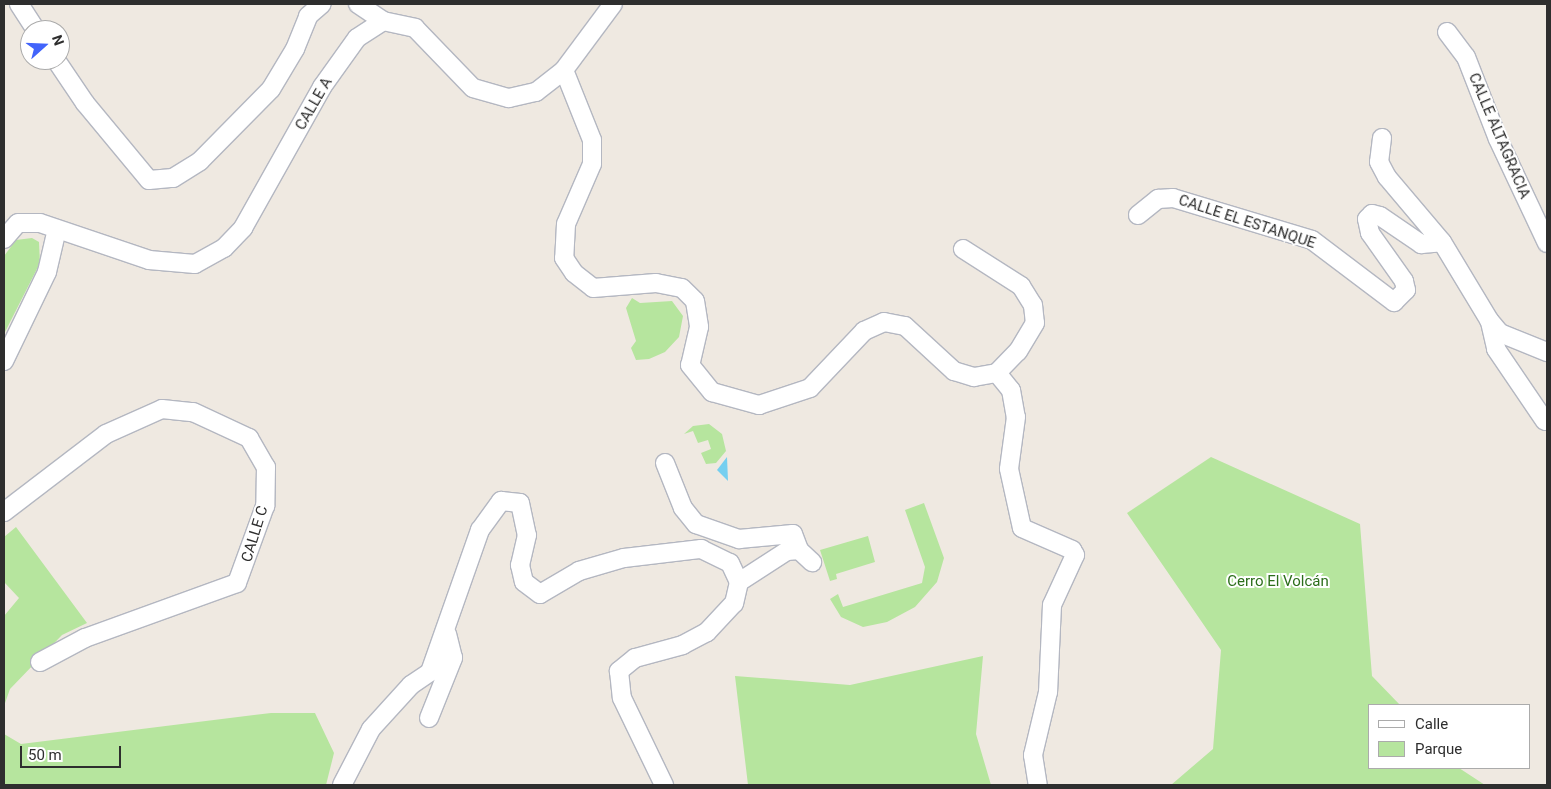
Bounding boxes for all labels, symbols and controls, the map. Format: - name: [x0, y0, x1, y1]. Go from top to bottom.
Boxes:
- north arrow: [20, 20, 70, 70]
- text: N: [49, 33, 67, 48]
- street label: CALLE ALTAGRACIA: [1464, 70, 1534, 202]
- street label: CALLE A: [292, 74, 336, 134]
- street label: CALLE EL ESTANQUE: [1176, 191, 1318, 253]
- street label: CALLE C: [238, 504, 272, 564]
- park label: Cerro El Volcán: [1227, 573, 1329, 591]
- legend: [1368, 704, 1531, 769]
- text: Calle: [1415, 715, 1448, 733]
- scale bar: [22, 736, 124, 768]
- text: Parque: [1415, 740, 1462, 758]
- text: 50 m: [28, 746, 62, 764]

